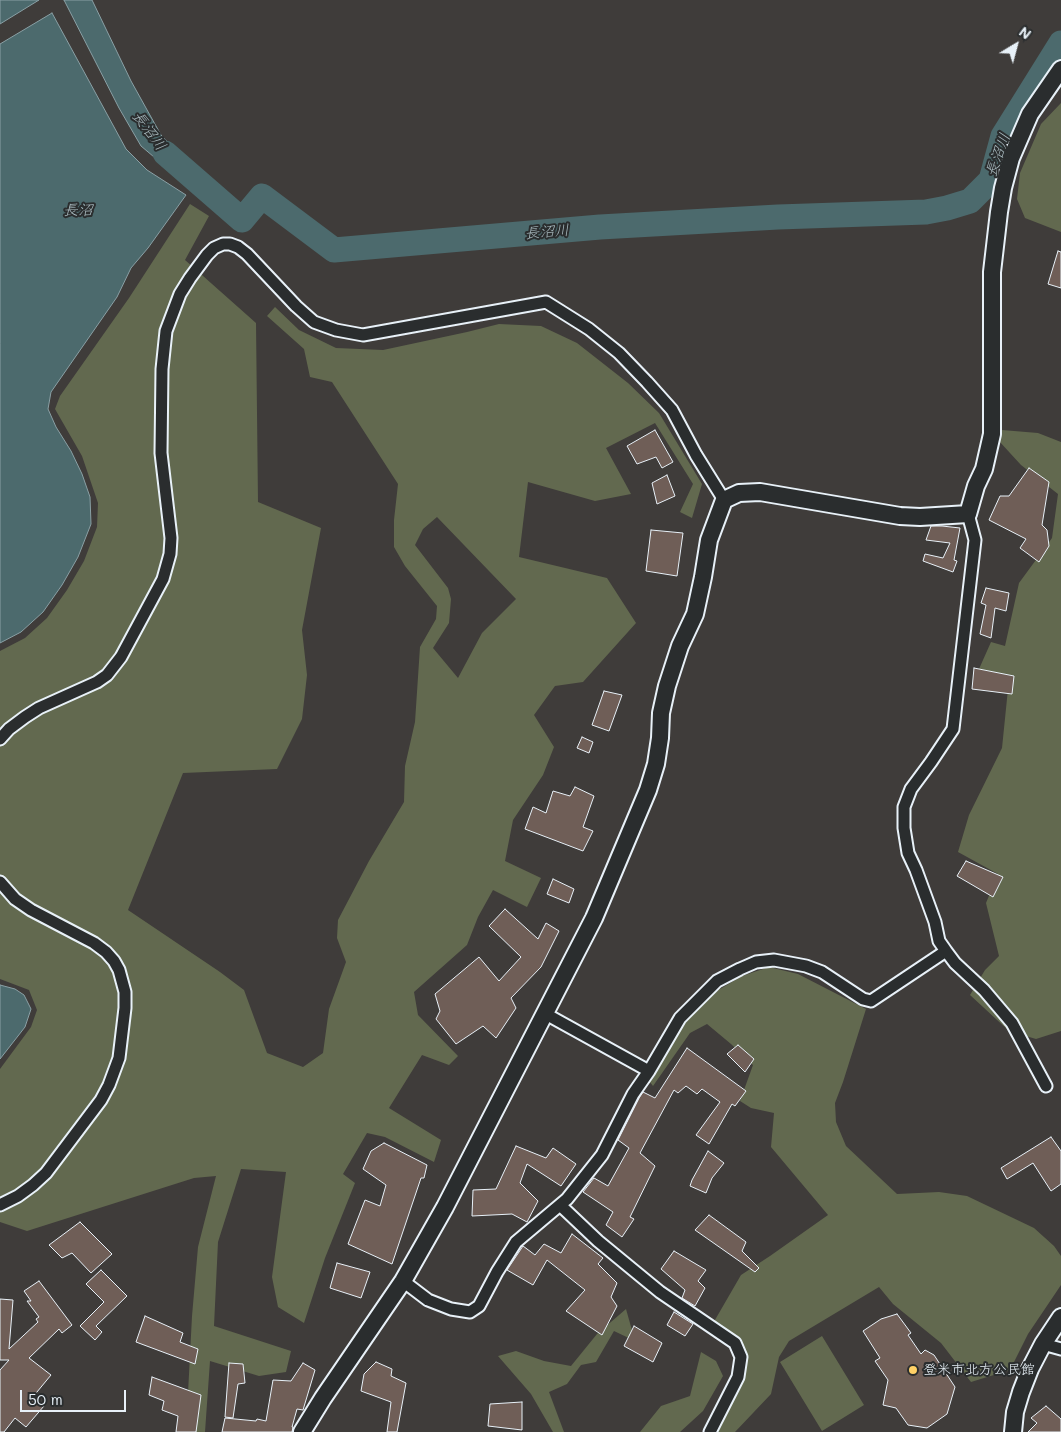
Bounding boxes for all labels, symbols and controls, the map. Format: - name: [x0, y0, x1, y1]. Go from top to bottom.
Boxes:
- north arrow: [991, 20, 1041, 70]
- text: N: [1015, 22, 1035, 43]
- water label: 長沼川: [128, 108, 170, 154]
- water label: 長沼川: [982, 131, 1014, 179]
- water label: 長沼: [63, 201, 93, 219]
- water label: 長沼川: [524, 221, 570, 243]
- place label: 登米市北方公民館: [923, 1362, 1035, 1378]
- marker: 登米市北方公民館: [907, 1364, 919, 1376]
- scale bar: [22, 1380, 129, 1412]
- text: 50 m: [28, 1389, 63, 1409]

